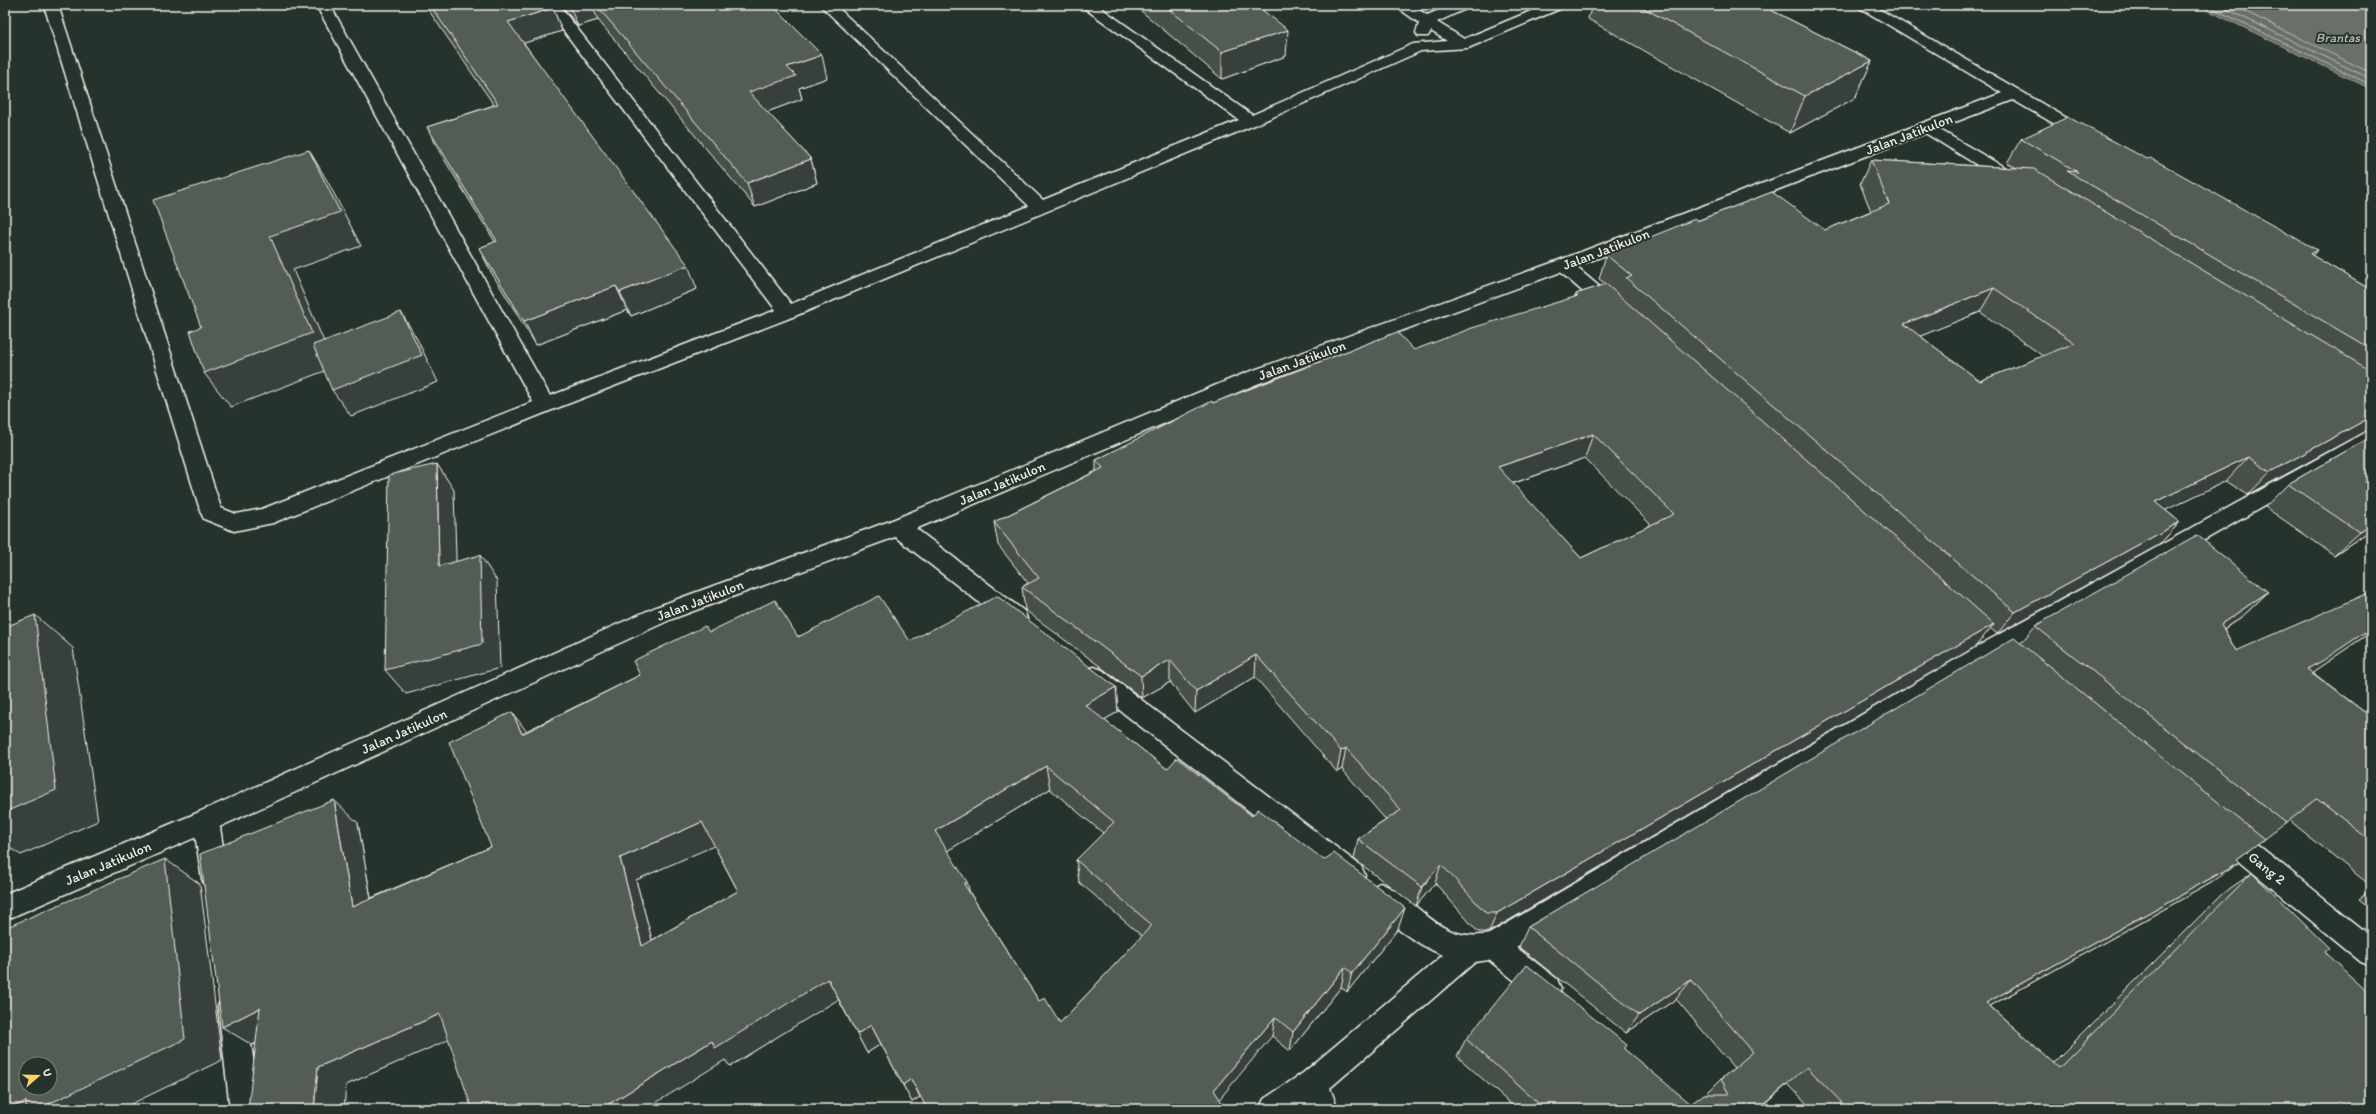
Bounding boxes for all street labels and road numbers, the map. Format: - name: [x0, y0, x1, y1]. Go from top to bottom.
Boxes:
- street label: Jalan Jatikulon: [1863, 110, 1955, 159]
- street label: Jalan Jatikulon: [1560, 225, 1652, 274]
- street label: Jalan Jatikulon: [1256, 337, 1348, 384]
- street label: Jalan Jatikulon: [957, 458, 1048, 509]
- street label: Jalan Jatikulon: [654, 576, 746, 625]
- street label: Jalan Jatikulon: [359, 705, 450, 758]
- street label: Jalan Jatikulon: [63, 838, 154, 889]
- street label: Gang 2: [2245, 848, 2289, 889]

